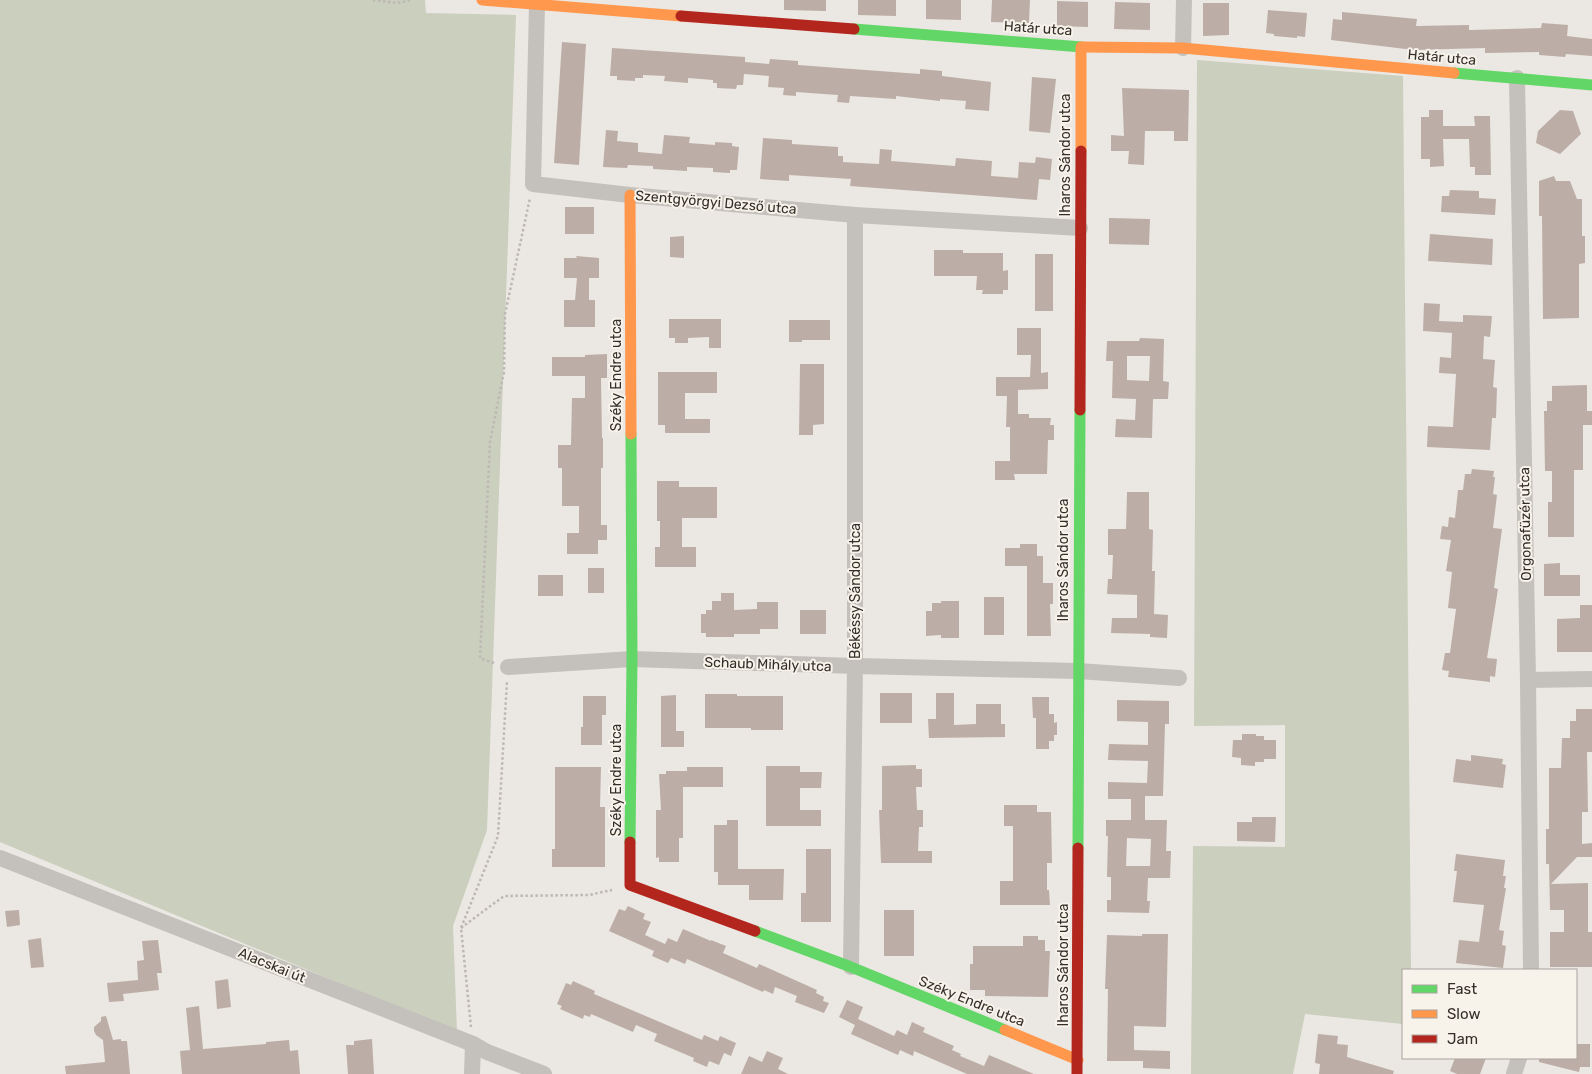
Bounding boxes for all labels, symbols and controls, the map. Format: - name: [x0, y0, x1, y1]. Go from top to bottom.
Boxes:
- street label: Határ utca: [1003, 18, 1073, 39]
- street label: Határ utca: [1407, 46, 1477, 69]
- street label: Iharos Sándor utca: [1057, 94, 1074, 216]
- street label: Szentgyörgyi Dezső utca: [635, 187, 797, 218]
- street label: Széky Endre utca: [608, 319, 625, 431]
- street label: Orgonafüzér utca: [1516, 467, 1535, 581]
- street label: Iharos Sándor utca: [1055, 499, 1072, 621]
- street label: Békéssy Sándor utca: [847, 523, 864, 659]
- street label: Schaub Mihály utca: [704, 654, 832, 675]
- street label: Széky Endre utca: [608, 724, 625, 836]
- street label: Iharos Sándor utca: [1055, 904, 1072, 1026]
- street label: Alacskai út: [236, 944, 308, 987]
- legend: [1402, 969, 1577, 1059]
- street label: Széky Endre utca: [916, 972, 1027, 1030]
- text: Fast: [1447, 980, 1477, 998]
- text: Slow: [1447, 1005, 1480, 1023]
- text: Jam: [1447, 1030, 1478, 1048]

